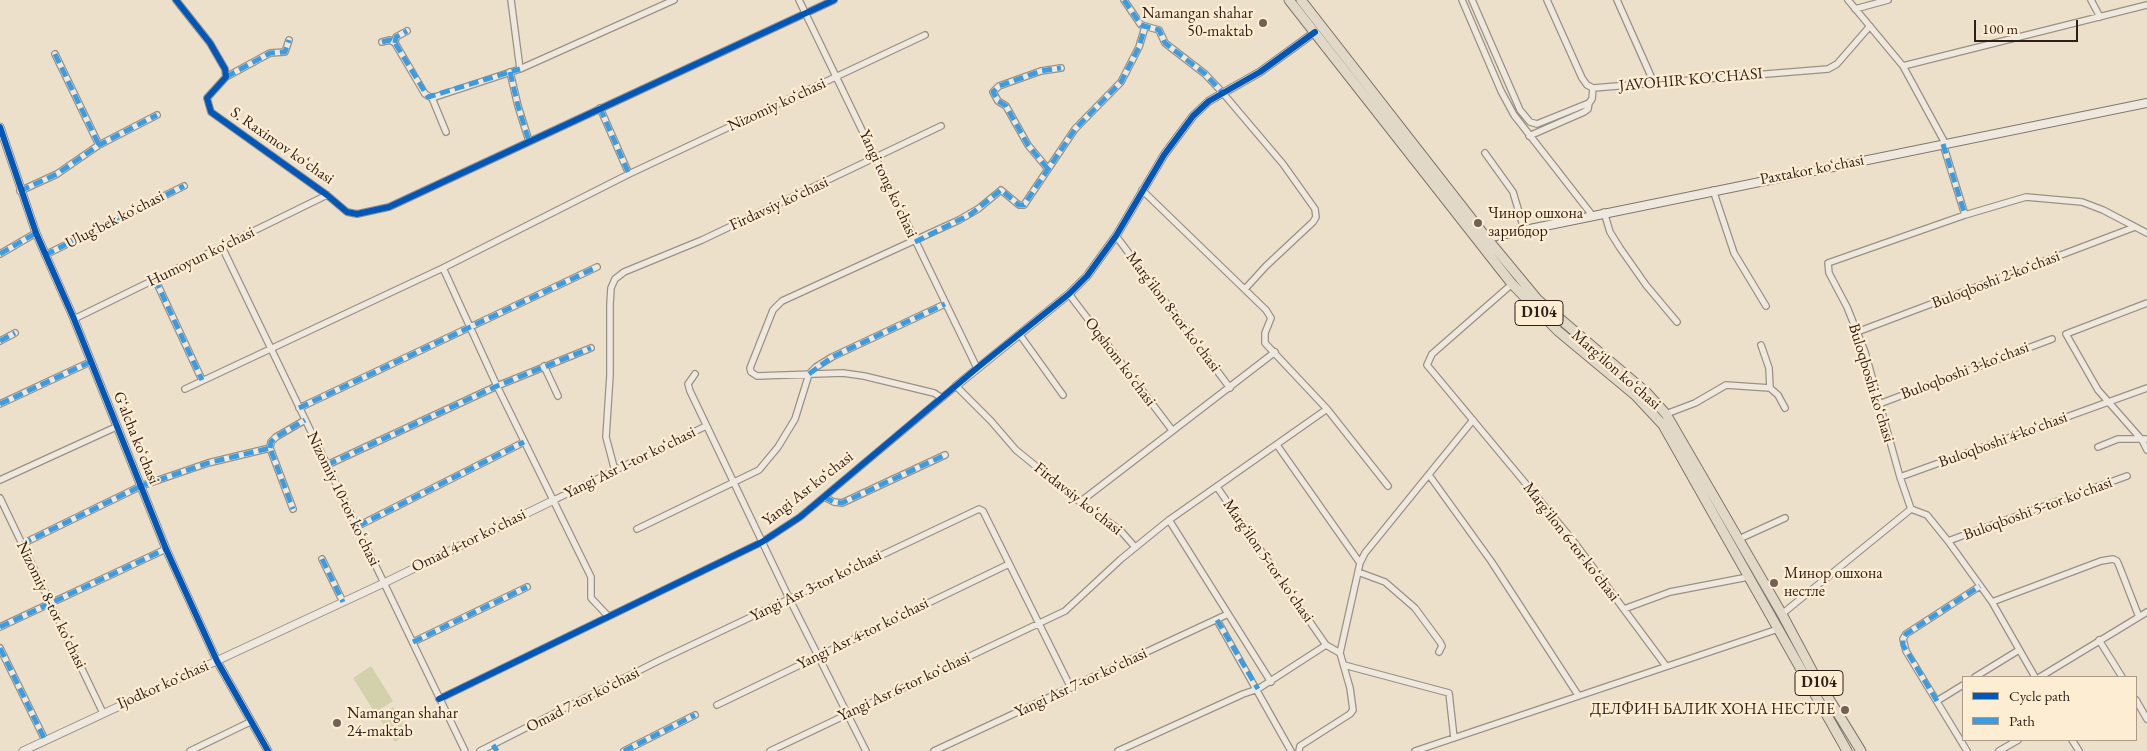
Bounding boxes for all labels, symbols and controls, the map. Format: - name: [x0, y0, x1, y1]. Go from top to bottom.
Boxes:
- place label: Namangan shahar 50-maktab: [1142, 4, 1253, 42]
- scale bar: [1977, 10, 2081, 42]
- marker: Namangan shahar 50-maktab: [1257, 17, 1269, 29]
- text: 100 m: [1982, 19, 2018, 38]
- street label: JAVOHIR KO'CHASI: [1618, 64, 1764, 96]
- street label: Nizomiy koʻchasi: [725, 74, 829, 136]
- street label: S. Raximov koʻchasi: [226, 103, 338, 189]
- street label: Yangi tong koʻchasi: [855, 127, 921, 241]
- street label: Paxtakor koʻchasi: [1758, 151, 1866, 189]
- street label: Firdavsiy koʻchasi: [727, 173, 831, 235]
- street label: Ulugʻbek koʻchasi: [62, 187, 168, 253]
- place label: Чинор ошхона зарибдор: [1488, 204, 1583, 242]
- marker: Чинор ошхона зарибдор: [1472, 217, 1484, 229]
- street label: Humoyun koʻchasi: [144, 223, 258, 291]
- street label: Buloqboshi 2-koʻchasi: [1929, 247, 2063, 313]
- street label: Margʻilon 8-tor koʻchasi: [1121, 248, 1225, 376]
- road number: D104: [1515, 300, 1563, 326]
- street label: Oqshom koʻchasi: [1080, 314, 1160, 410]
- street label: Buloqboshi koʻchasi: [1844, 321, 1898, 445]
- street label: Margʻilon koʻchasi: [1567, 326, 1665, 414]
- street label: Buloqboshi 3-koʻchasi: [1898, 338, 2032, 404]
- street label: Gʻalcha koʻchasi: [109, 389, 163, 487]
- street label: Buloqboshi 4-koʻchasi: [1936, 408, 2070, 472]
- street label: Yangi Asr 1-tor koʻchasi: [561, 423, 699, 503]
- street label: Nizomiy 10-tor koʻchasi: [302, 429, 384, 569]
- street label: Yangi Asr koʻchasi: [759, 448, 857, 530]
- street label: Firdavsiy koʻchasi: [1030, 459, 1126, 539]
- street label: Buloqboshi 5-tor koʻchasi: [1961, 473, 2115, 545]
- street label: Margʻilon 6-tor koʻchasi: [1519, 479, 1623, 605]
- street label: Margʻilon 5-tor koʻchasi: [1218, 496, 1318, 626]
- street label: Omad 4-tor koʻchasi: [409, 505, 529, 577]
- street label: Nizomiy 8-tor koʻchasi: [12, 538, 90, 672]
- street label: Yangi Asr 3-tor koʻchasi: [747, 546, 885, 626]
- place label: Минор ошхона нестле: [1784, 564, 1883, 602]
- marker: Минор ошхона нестле: [1768, 577, 1780, 589]
- street label: Yangi Asr 4-tor koʻchasi: [794, 594, 932, 674]
- street label: Yangi Asr 7-tor koʻchasi: [1012, 644, 1150, 722]
- street label: Yangi Asr 6-tor koʻchasi: [835, 648, 973, 726]
- street label: Ijodkor koʻchasi: [114, 656, 212, 714]
- street label: Omad 7-tor koʻchasi: [523, 663, 643, 737]
- road number: D104: [1795, 670, 1843, 696]
- legend: [1962, 676, 2137, 741]
- text: Cycle path: [2009, 686, 2070, 705]
- place label: ДЕЛФИН БАЛИК ХОНА НЕСТЛЕ: [1590, 700, 1835, 720]
- place label: Namangan shahar 24-maktab: [347, 704, 458, 742]
- marker: ДЕЛФИН БАЛИК ХОНА НЕСТЛЕ: [1839, 704, 1851, 716]
- text: Path: [2009, 711, 2035, 730]
- marker: Namangan shahar 24-maktab: [331, 717, 343, 729]

